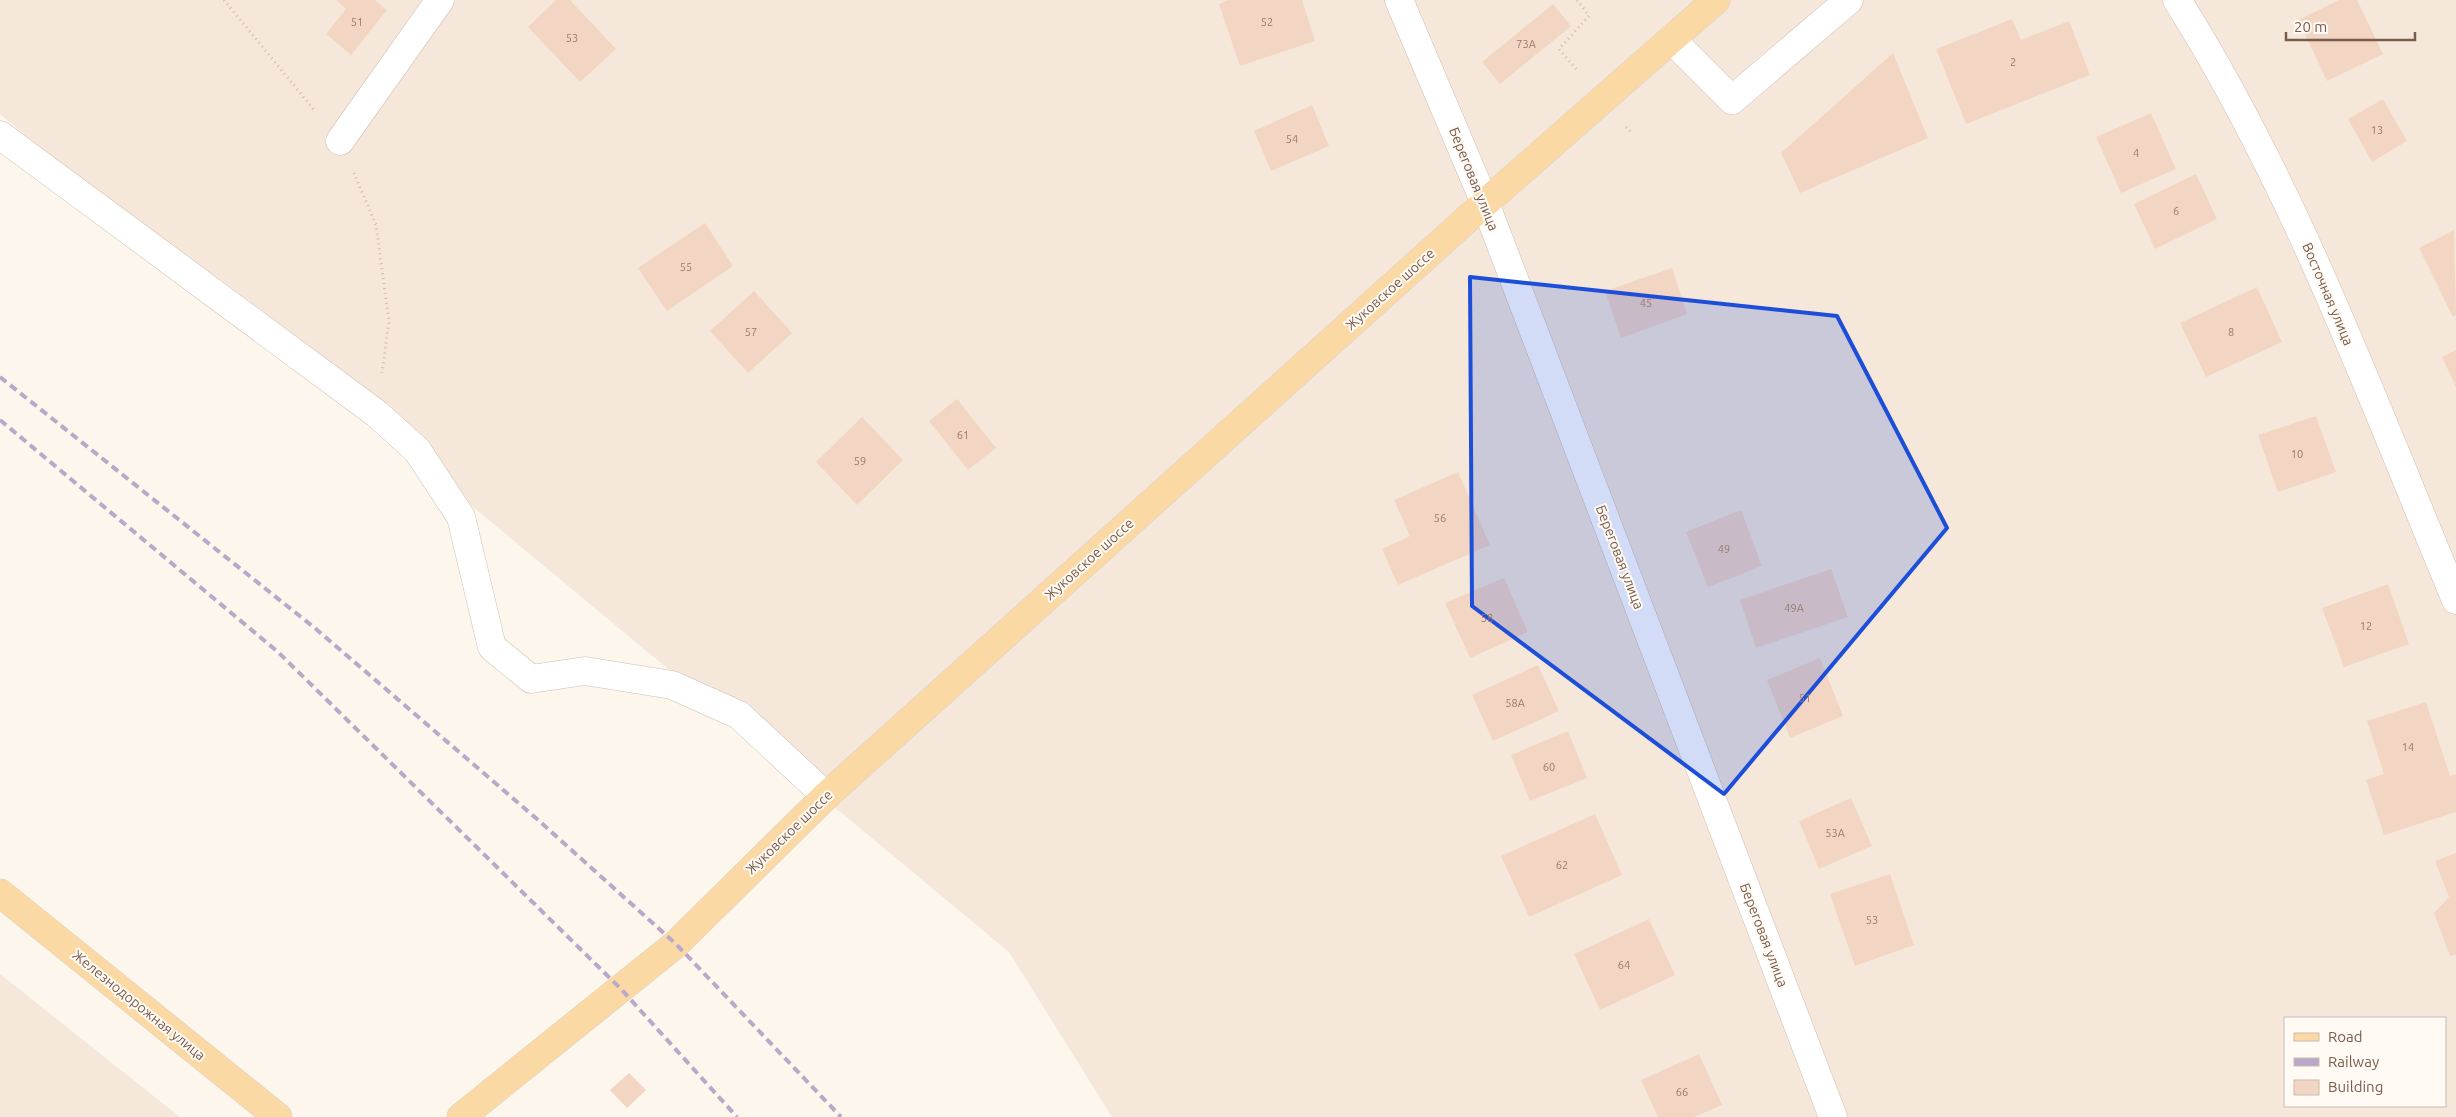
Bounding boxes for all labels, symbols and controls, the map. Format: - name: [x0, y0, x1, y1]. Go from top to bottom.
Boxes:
- scale bar: [2286, 10, 2415, 42]
- house number: 51: [351, 16, 363, 28]
- house number: 52: [1261, 16, 1273, 28]
- text: 20 m: [2294, 18, 2327, 35]
- house number: 53: [566, 32, 578, 44]
- house number: 73А: [1516, 38, 1537, 50]
- house number: 2: [2010, 56, 2016, 68]
- house number: 13: [2371, 124, 2383, 136]
- street label: Береговая улица: [1446, 125, 1502, 233]
- house number: 54: [1286, 133, 1298, 145]
- house number: 4: [2133, 147, 2139, 159]
- house number: 6: [2173, 205, 2179, 217]
- street label: Восточная улица: [2299, 240, 2357, 348]
- street label: Жуковское шоссе: [1342, 245, 1438, 333]
- house number: 55: [680, 261, 692, 273]
- house number: 45: [1640, 297, 1652, 309]
- house number: 57: [745, 326, 757, 338]
- house number: 8: [2228, 326, 2234, 338]
- house number: 61: [957, 429, 969, 441]
- house number: 10: [2291, 448, 2303, 460]
- house number: 59: [854, 455, 866, 467]
- street label: Береговая улица: [1593, 503, 1647, 611]
- house number: 56: [1434, 512, 1446, 524]
- street label: Жуковское шоссе: [1041, 515, 1137, 603]
- house number: 49: [1718, 543, 1730, 555]
- house number: 49А: [1784, 602, 1805, 614]
- house number: 58: [1481, 612, 1493, 624]
- house number: 12: [2360, 620, 2372, 632]
- house number: 51: [1799, 692, 1811, 704]
- house number: 58А: [1505, 697, 1526, 709]
- house number: 14: [2402, 741, 2414, 753]
- house number: 60: [1543, 761, 1555, 773]
- street label: Жуковское шоссе: [742, 787, 836, 877]
- house number: 53А: [1825, 827, 1846, 839]
- house number: 62: [1556, 859, 1568, 871]
- street label: Береговая улица: [1737, 881, 1791, 989]
- house number: 53: [1866, 914, 1878, 926]
- street label: Железнодорожная улица: [69, 947, 209, 1063]
- house number: 64: [1618, 959, 1630, 971]
- legend: [2284, 1017, 2446, 1107]
- text: Road: [2328, 1028, 2363, 1045]
- text: Railway: [2328, 1053, 2379, 1070]
- text: Building: [2328, 1078, 2383, 1095]
- house number: 66: [1676, 1086, 1688, 1098]

